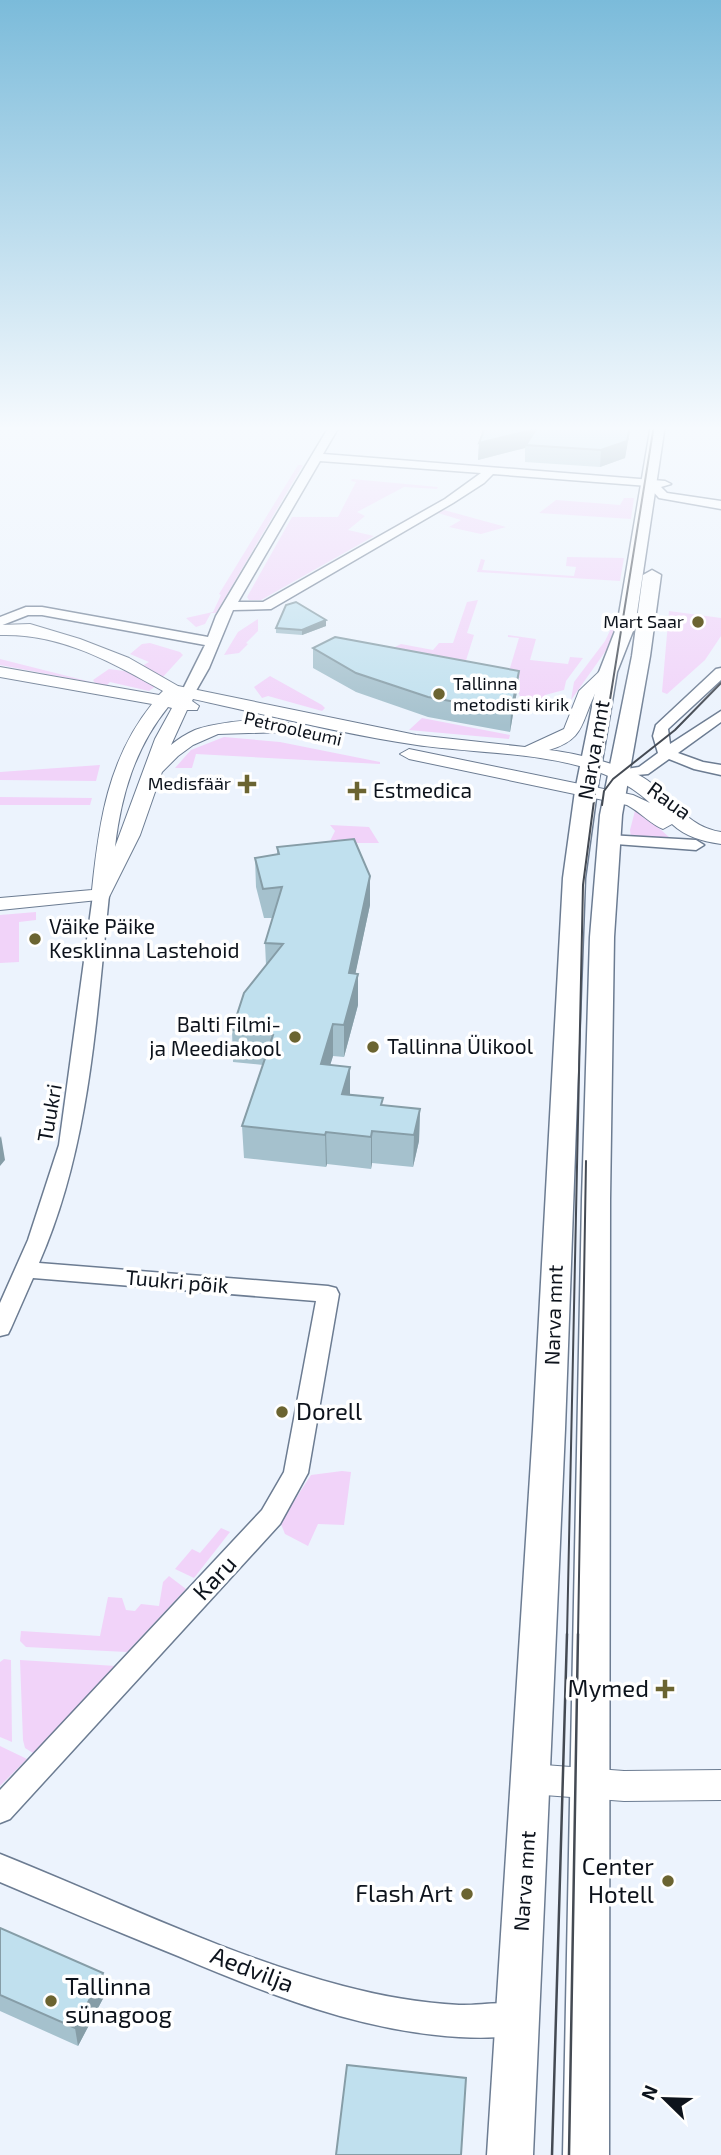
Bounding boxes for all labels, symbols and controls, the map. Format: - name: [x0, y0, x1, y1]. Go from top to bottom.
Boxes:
- place label: Mart Saar: [603, 610, 684, 632]
- marker: Mart Saar: [690, 614, 706, 630]
- place label: Tallinna metodisti kirik: [453, 672, 569, 715]
- marker: Tallinna metodisti kirik: [431, 686, 447, 702]
- street label: Narva mnt: [571, 698, 614, 801]
- street label: Petrooleumi: [242, 706, 344, 750]
- place label: Medisfäär: [148, 772, 231, 794]
- marker: Medisfäär: [237, 774, 257, 794]
- street label: Raua: [643, 776, 697, 824]
- place label: Estmedica: [373, 777, 472, 802]
- marker: Estmedica: [347, 781, 367, 801]
- place label: Väike Päike Kesklinna Lastehoid: [49, 913, 239, 962]
- marker: Väike Päike Kesklinna Lastehoid: [27, 931, 43, 947]
- place label: Balti Filmi- ja Meediakool: [149, 1011, 282, 1061]
- marker: Balti Filmi- ja Meediakool: [287, 1029, 303, 1045]
- place label: Tallinna Ülikool: [387, 1033, 534, 1058]
- marker: Tallinna Ülikool: [365, 1039, 381, 1055]
- street label: Tuukri: [31, 1082, 66, 1144]
- street label: Tuukri põik: [125, 1264, 230, 1297]
- street label: Narva mnt: [538, 1264, 567, 1366]
- place label: Dorell: [296, 1396, 362, 1425]
- marker: Dorell: [274, 1404, 290, 1420]
- street label: Karu: [186, 1549, 242, 1605]
- place label: Mymed: [568, 1673, 649, 1702]
- marker: Mymed: [655, 1679, 675, 1699]
- street label: Narva mnt: [508, 1830, 539, 1932]
- place label: Center Hotell: [582, 1851, 654, 1908]
- marker: Center Hotell: [660, 1873, 676, 1889]
- place label: Flash Art: [355, 1878, 453, 1907]
- marker: Flash Art: [459, 1886, 475, 1902]
- street label: Aedvilja: [207, 1940, 298, 1998]
- place label: Tallinna sünagoog: [65, 1971, 172, 2028]
- marker: Tallinna sünagoog: [43, 1993, 59, 2009]
- north arrow: [630, 2064, 700, 2134]
- text: N: [636, 2081, 662, 2103]

